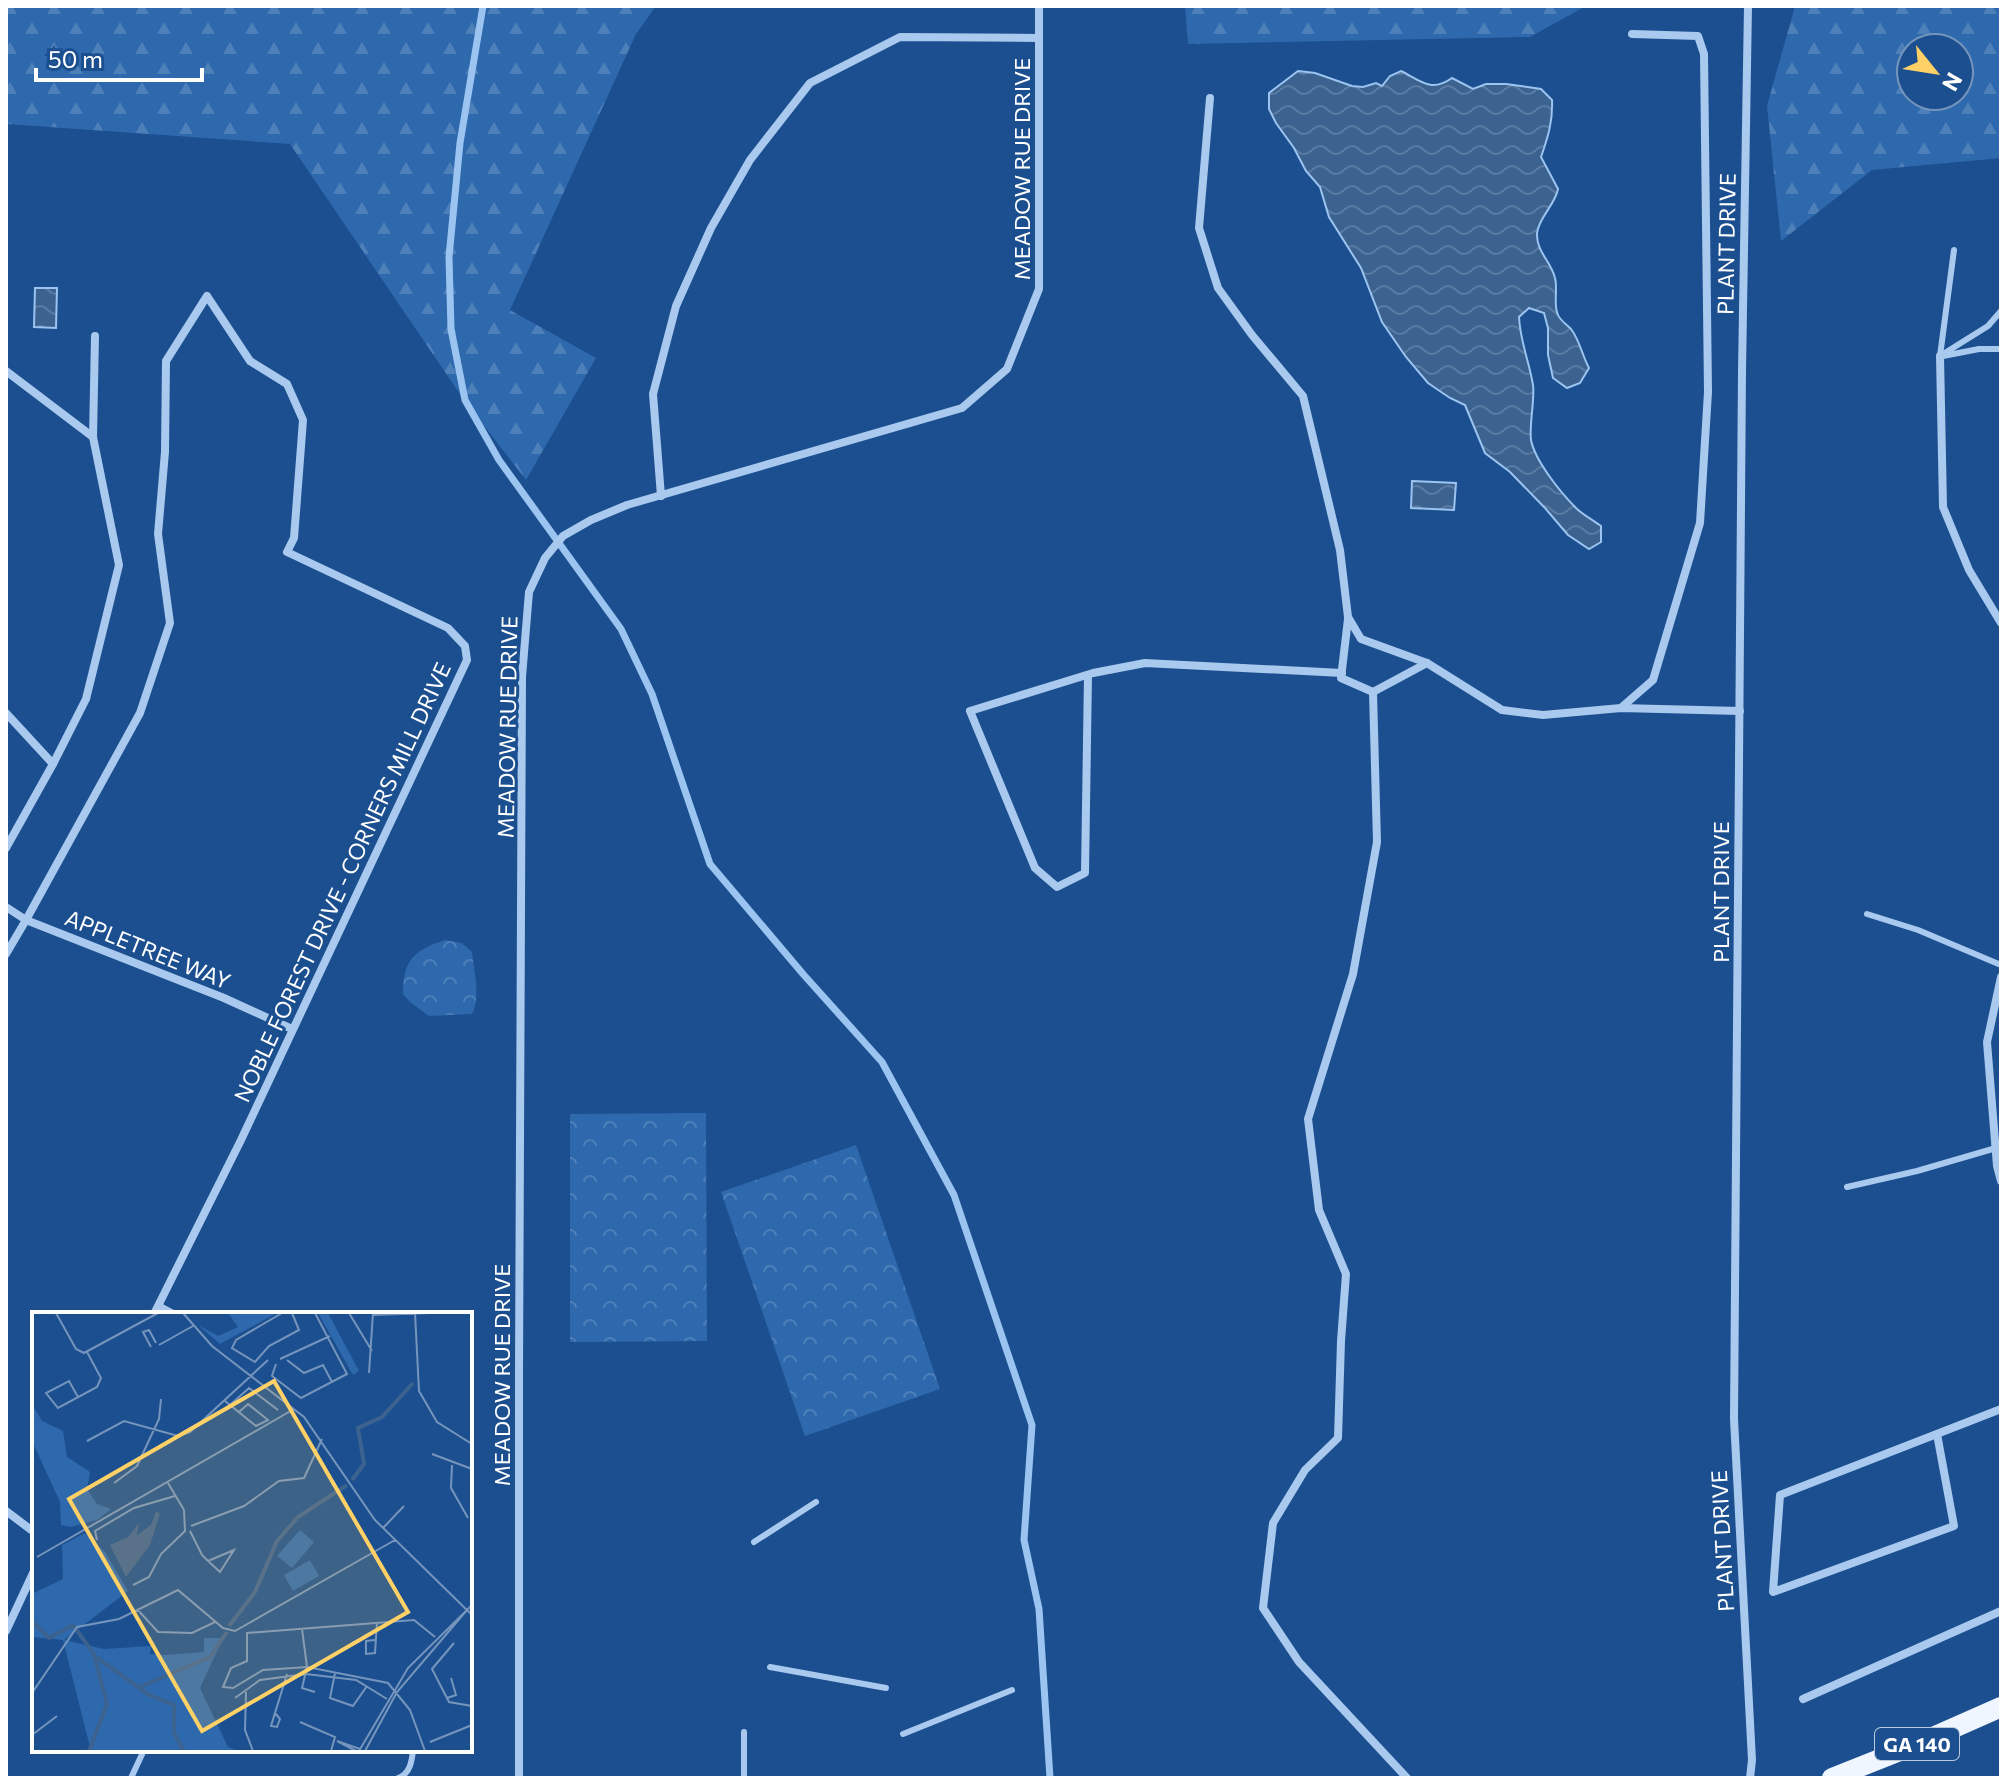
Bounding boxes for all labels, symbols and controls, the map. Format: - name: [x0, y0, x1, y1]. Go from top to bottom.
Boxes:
- scale bar: [36, 32, 202, 82]
- north arrow: [1895, 32, 1975, 112]
- text: 50 m: [48, 44, 103, 73]
- street label: MEADOW RUE DRIVE: [1008, 58, 1035, 280]
- text: N: [1937, 68, 1969, 96]
- street label: PLANT DRIVE: [1711, 173, 1741, 315]
- street label: MEADOW RUE DRIVE: [492, 616, 522, 838]
- street label: NOBLE FOREST DRIVE - CORNERS MILL DRIVE: [228, 658, 456, 1106]
- street label: PLANT DRIVE: [1707, 821, 1734, 963]
- street label: APPLETREE WAY: [61, 904, 235, 994]
- street label: MEADOW RUE DRIVE: [488, 1264, 515, 1486]
- inset map: [32, 1312, 472, 1752]
- street label: PLANT DRIVE: [1705, 1470, 1739, 1612]
- road number: GA 140: [1875, 1728, 1959, 1760]

